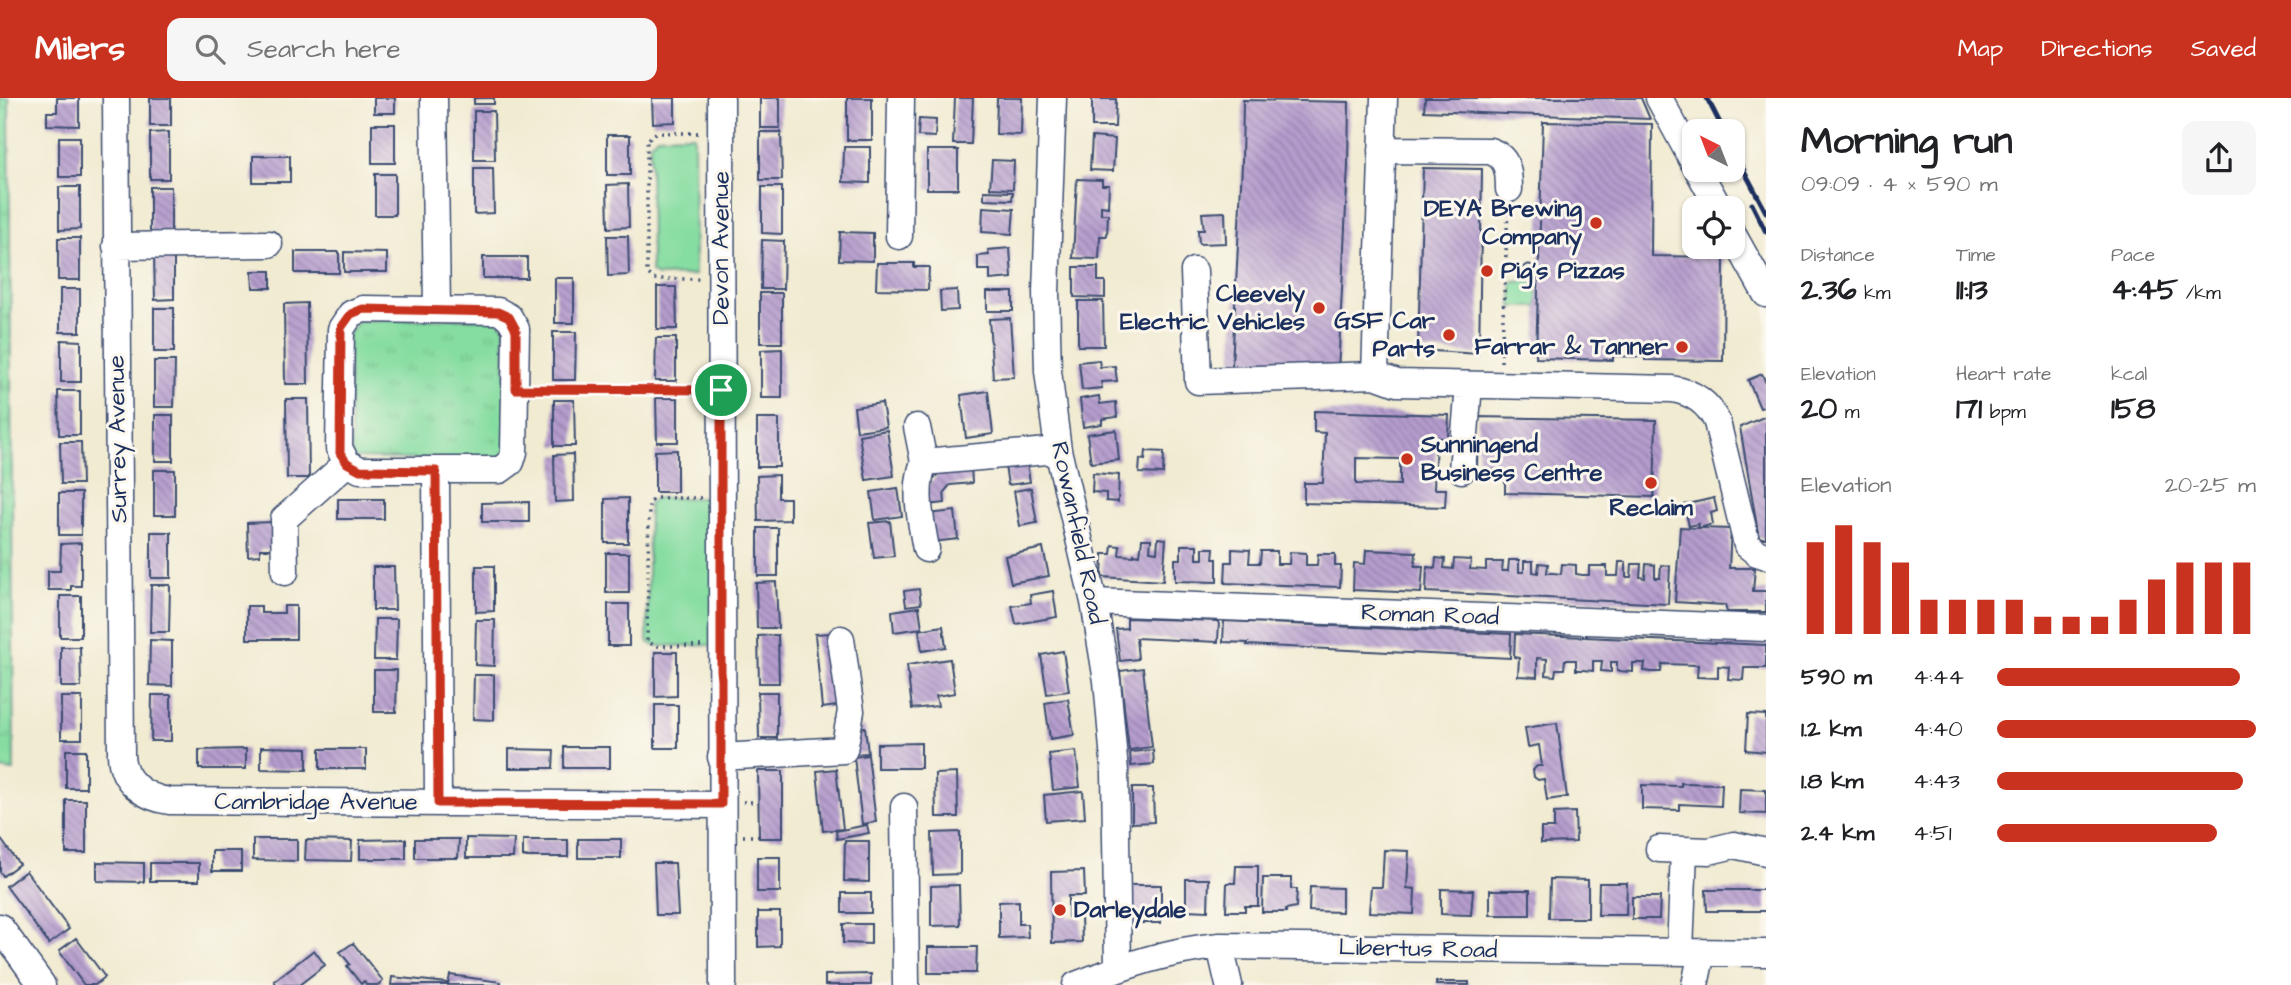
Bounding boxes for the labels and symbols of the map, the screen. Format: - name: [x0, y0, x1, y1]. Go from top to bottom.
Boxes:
- north arrow: [1682, 119, 1745, 182]
- street label: Devon Avenue: [704, 171, 738, 325]
- place label: DEYA Brewing Company: [1424, 192, 1583, 256]
- marker: DEYA Brewing Company: [1588, 215, 1604, 231]
- place label: Pig's Pizzas: [1501, 254, 1625, 289]
- marker: Pig's Pizzas: [1479, 263, 1495, 279]
- place label: Cleevely Electric Vehicles: [1120, 277, 1306, 339]
- marker: Cleevely Electric Vehicles: [1311, 300, 1327, 316]
- place label: GSF Car Parts: [1334, 304, 1436, 366]
- marker: GSF Car Parts: [1441, 327, 1457, 343]
- place label: Farrar & Tanner: [1475, 330, 1669, 364]
- marker: Farrar & Tanner: [1674, 339, 1690, 355]
- street label: Surrey Avenue: [100, 355, 137, 523]
- pin: [691, 360, 751, 420]
- place label: Sunningend Business Centre: [1420, 428, 1603, 490]
- street label: Rowanfield Road: [1042, 439, 1114, 627]
- marker: Sunningend Business Centre: [1399, 451, 1415, 467]
- marker: Reclaim: [1643, 475, 1659, 491]
- place label: Reclaim: [1609, 491, 1693, 525]
- street label: Roman Road: [1360, 596, 1500, 634]
- street label: Cambridge Avenue: [214, 785, 418, 820]
- place label: Darleydale: [1074, 893, 1186, 929]
- marker: Darleydale: [1052, 902, 1068, 918]
- street label: Libertus Road: [1338, 931, 1498, 967]

